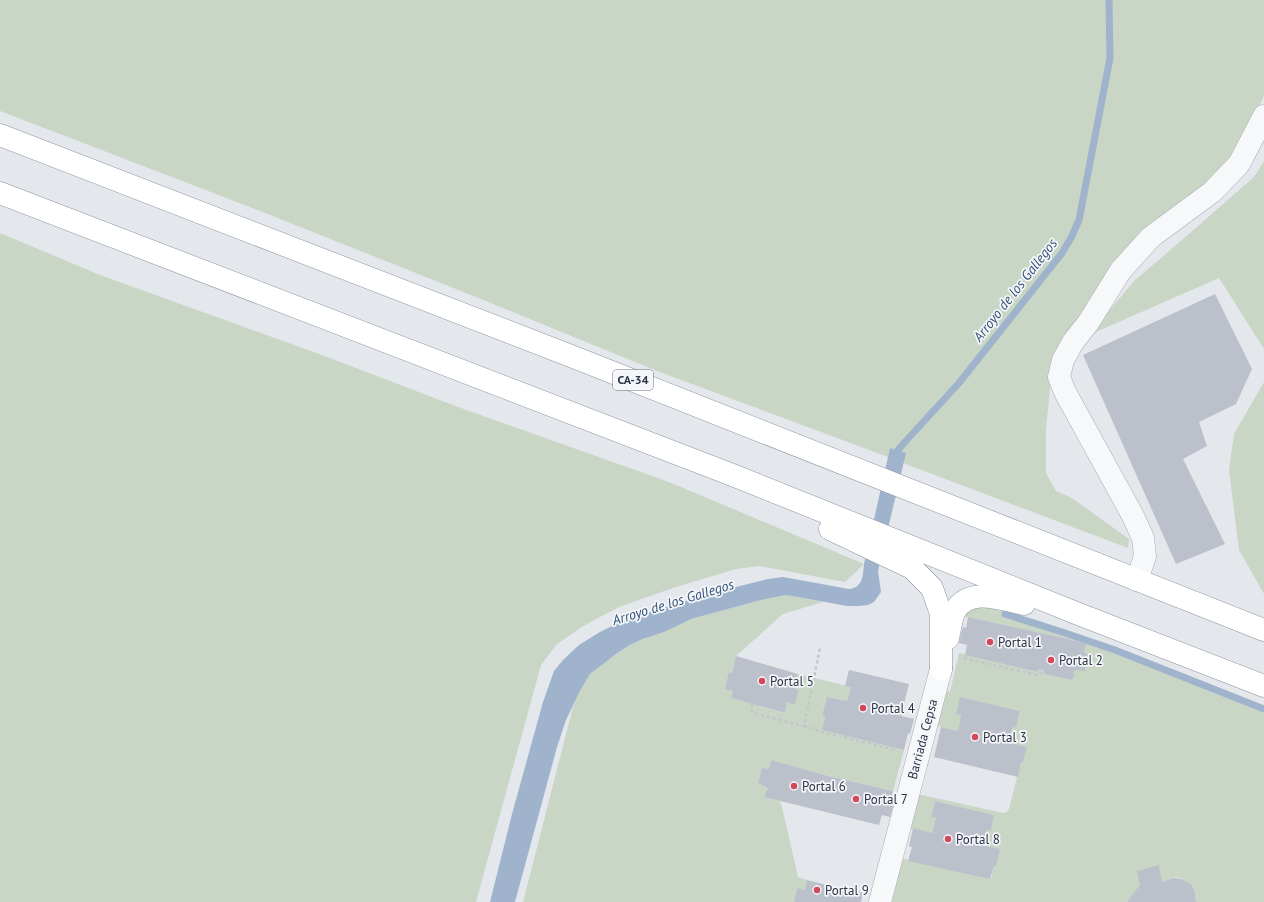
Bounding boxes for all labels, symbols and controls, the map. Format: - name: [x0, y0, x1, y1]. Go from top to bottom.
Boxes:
- water label: Arroyo de los Gallegos: [968, 234, 1061, 346]
- road number: CA-34: [613, 370, 653, 390]
- water label: Arroyo de los Gallegos: [609, 575, 736, 629]
- place label: Portal 1: [998, 634, 1042, 651]
- marker: Portal 1: [985, 637, 995, 647]
- place label: Portal 2: [1059, 652, 1103, 669]
- marker: Portal 2: [1046, 655, 1056, 665]
- place label: Portal 5: [770, 673, 814, 690]
- marker: Portal 5: [757, 676, 767, 686]
- street label: Barriada Cepsa: [904, 697, 941, 781]
- place label: Portal 4: [871, 700, 915, 717]
- marker: Portal 4: [858, 703, 868, 713]
- place label: Portal 3: [983, 729, 1027, 746]
- marker: Portal 3: [970, 732, 980, 742]
- place label: Portal 6: [802, 778, 846, 795]
- marker: Portal 6: [789, 781, 799, 791]
- place label: Portal 7: [864, 791, 908, 808]
- marker: Portal 7: [851, 794, 861, 804]
- place label: Portal 8: [956, 831, 1000, 848]
- marker: Portal 8: [943, 834, 953, 844]
- place label: Portal 9: [825, 882, 869, 899]
- marker: Portal 9: [812, 885, 822, 895]

